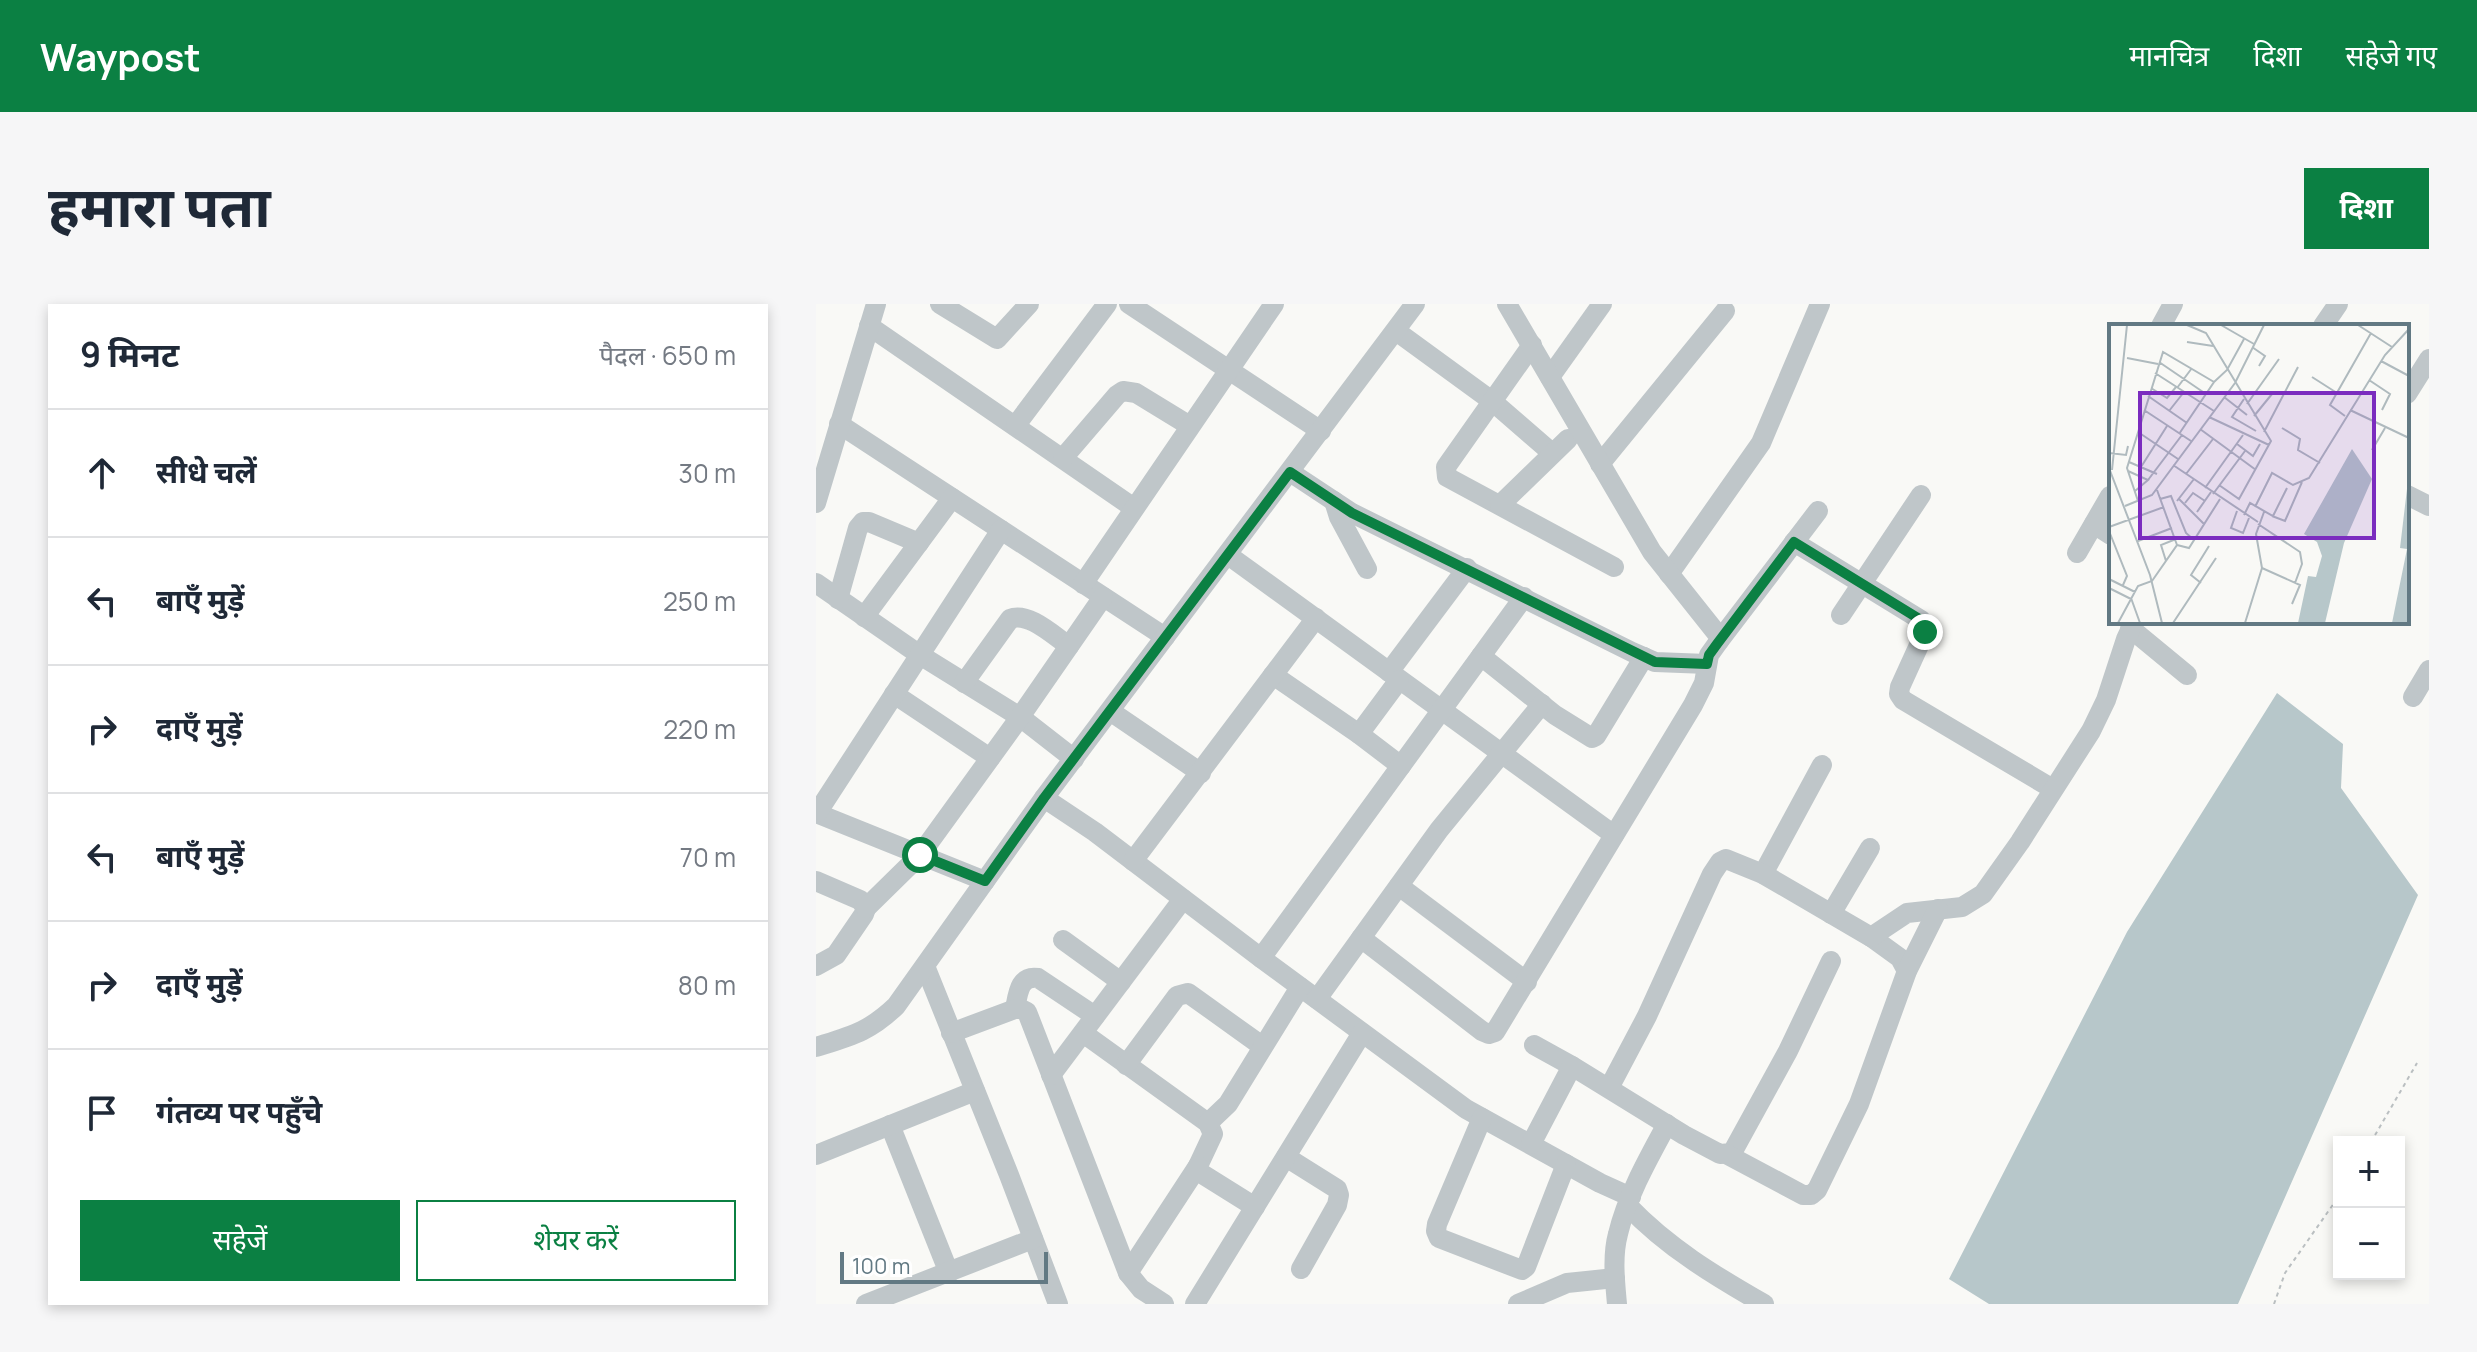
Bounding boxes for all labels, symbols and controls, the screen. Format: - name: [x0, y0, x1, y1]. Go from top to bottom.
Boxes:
- text: Waypost: [40, 30, 201, 82]
- text: मानचित्र: [2129, 36, 2209, 74]
- text: दिशा: [2253, 36, 2302, 74]
- text: सहेजे गए: [2346, 36, 2437, 74]
- text: हमारा पता: [48, 167, 271, 244]
- button: दिशा: [2304, 168, 2429, 249]
- inset map: [2109, 324, 2409, 624]
- text: 9 मिनट: [80, 331, 179, 377]
- text: पैदल · 650 m: [599, 337, 736, 373]
- icon: ahead: [80, 451, 124, 495]
- text: सीधे चलें: [156, 451, 257, 492]
- text: 30 m: [679, 455, 736, 491]
- icon: left: [80, 579, 124, 623]
- text: बाएँ मुड़ें: [156, 579, 244, 620]
- text: 250 m: [663, 583, 736, 619]
- route end: [1907, 614, 1943, 650]
- icon: right: [80, 707, 124, 751]
- text: दाएँ मुड़ें: [156, 707, 243, 748]
- text: 220 m: [663, 711, 736, 747]
- icon: left: [80, 835, 124, 879]
- text: बाएँ मुड़ें: [156, 835, 244, 876]
- route start: [902, 837, 938, 873]
- text: 70 m: [680, 839, 736, 875]
- icon: right: [80, 963, 124, 1007]
- text: दाएँ मुड़ें: [156, 963, 243, 1004]
- text: 80 m: [678, 967, 736, 1003]
- icon: arrive: [80, 1091, 124, 1135]
- text: गंतव्य पर पहुँचे: [156, 1091, 322, 1132]
- map controls: [2333, 1136, 2405, 1280]
- button: +: [2333, 1136, 2405, 1208]
- button: सहेजें: [80, 1200, 400, 1281]
- button: शेयर करें: [416, 1200, 736, 1281]
- button: −: [2333, 1208, 2405, 1280]
- scale bar: [840, 1248, 1048, 1284]
- text: 100 m: [852, 1251, 910, 1281]

